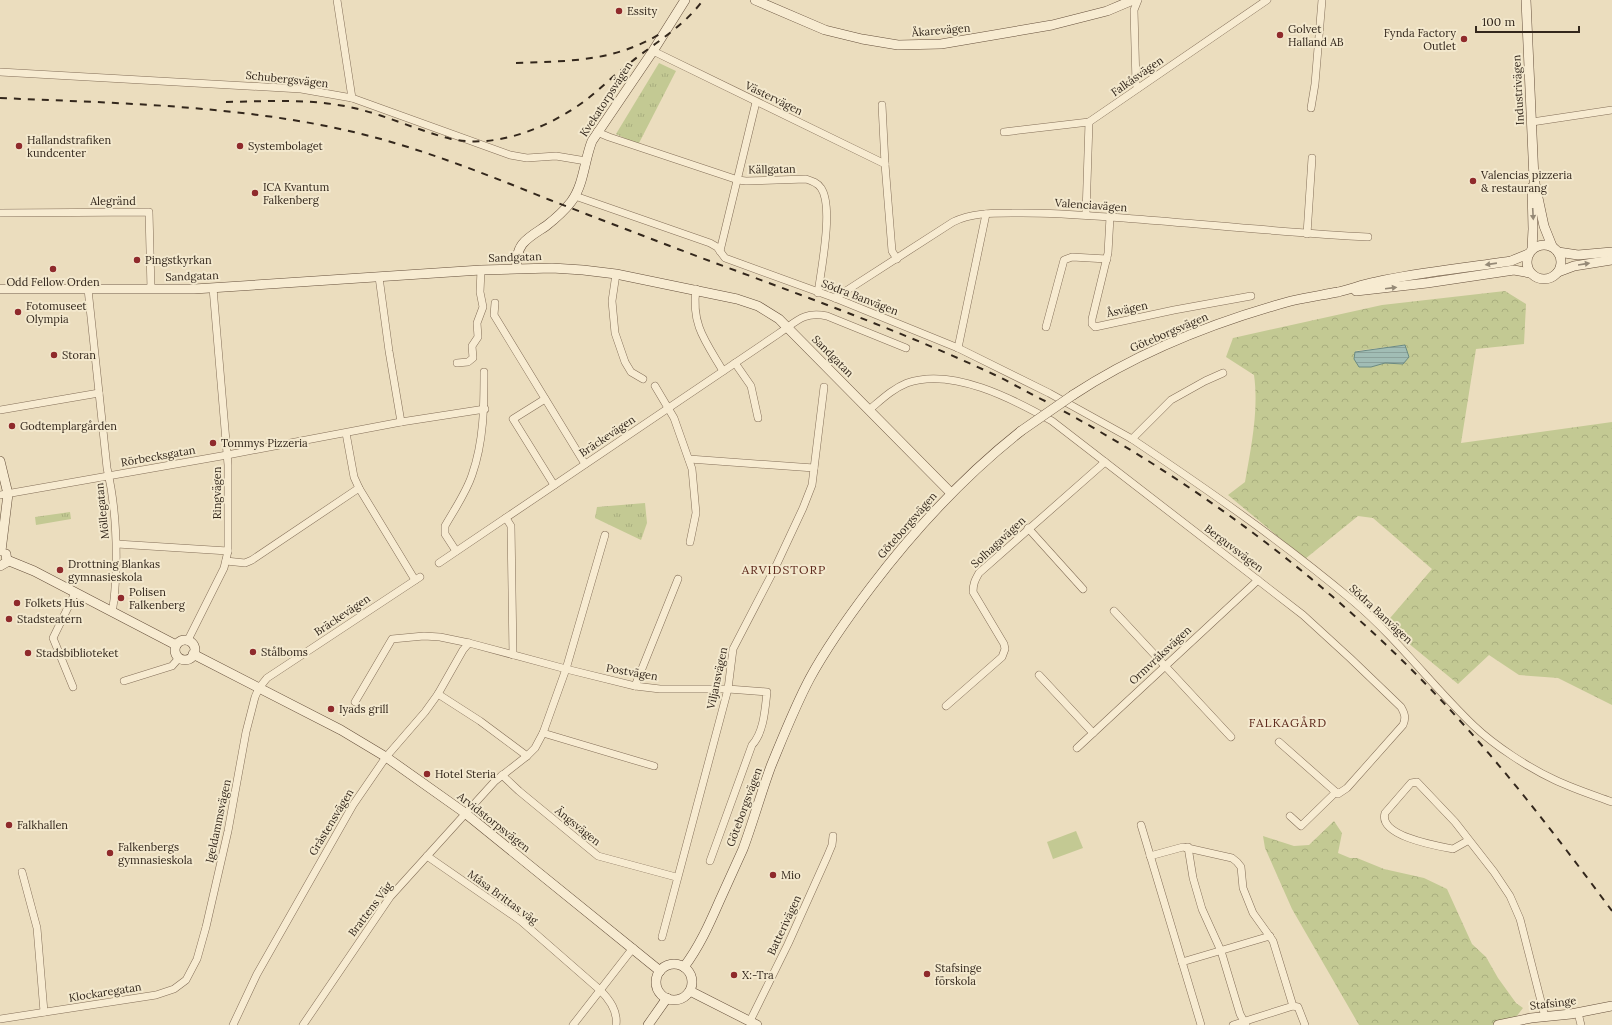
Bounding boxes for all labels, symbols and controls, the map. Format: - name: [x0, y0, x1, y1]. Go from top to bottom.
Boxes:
- place label: Essity: [627, 4, 658, 18]
- marker: Essity: [614, 6, 624, 16]
- scale bar: [1476, 8, 1579, 34]
- text: 100 m: [1482, 14, 1515, 29]
- street label: Åkarevägen: [910, 20, 971, 40]
- place label: Golvet Halland AB: [1288, 22, 1344, 49]
- place label: Fynda Factory Outlet: [1384, 26, 1457, 53]
- marker: Golvet Halland AB: [1275, 30, 1285, 40]
- marker: Fynda Factory Outlet: [1459, 34, 1469, 44]
- street label: Falkåsvägen: [1108, 53, 1166, 99]
- street label: Industrivägen: [1509, 54, 1527, 126]
- street label: Kvekatorpsvägen: [576, 59, 636, 139]
- street label: Schubergsvägen: [245, 68, 329, 90]
- street label: Västervägen: [742, 78, 805, 118]
- place label: Hallandstrafiken kundcenter: [27, 133, 111, 160]
- place label: Systembolaget: [248, 139, 324, 153]
- marker: Hallandstrafiken kundcenter: [14, 141, 24, 151]
- marker: Systembolaget: [235, 141, 245, 151]
- street label: Källgatan: [748, 162, 796, 176]
- place label: Valencias pizzeria & restaurang: [1480, 168, 1572, 195]
- marker: Valencias pizzeria & restaurang: [1468, 176, 1478, 186]
- place label: ICA Kvantum Falkenberg: [263, 180, 329, 207]
- marker: ICA Kvantum Falkenberg: [250, 188, 260, 198]
- street label: Alegränd: [89, 194, 136, 208]
- street label: Valenciavägen: [1053, 195, 1128, 215]
- one-way arrow: [1529, 208, 1536, 220]
- street label: Sandgatan: [488, 249, 542, 265]
- place label: Pingstkyrkan: [145, 253, 212, 267]
- marker: Pingstkyrkan: [132, 255, 142, 265]
- one-way arrow: [1485, 261, 1497, 267]
- one-way arrow: [1578, 261, 1590, 267]
- marker: Odd Fellow Orden: [48, 264, 58, 274]
- street label: Sandgatan: [165, 268, 219, 284]
- place label: Odd Fellow Orden: [6, 275, 100, 289]
- street label: Södra Banvägen: [820, 276, 901, 318]
- one-way arrow: [1385, 285, 1397, 291]
- street label: Åsvägen: [1104, 298, 1149, 320]
- place label: Fotomuseet Olympia: [26, 299, 87, 326]
- marker: Fotomuseet Olympia: [13, 307, 23, 317]
- street label: Göteborgsvägen: [1128, 309, 1210, 355]
- street label: Sandgatan: [809, 332, 857, 380]
- place label: Storan: [62, 348, 96, 362]
- marker: Storan: [49, 350, 59, 360]
- street label: Bräckevägen: [576, 412, 638, 460]
- place label: Godtemplargården: [20, 419, 117, 433]
- marker: Godtemplargården: [7, 421, 17, 431]
- place label: Tommys Pizzeria: [221, 436, 308, 450]
- marker: Tommys Pizzeria: [208, 438, 218, 448]
- street label: Rörbecksgatan: [120, 443, 197, 469]
- street label: Ringvägen: [210, 466, 224, 519]
- street label: Möllegatan: [92, 482, 112, 540]
- street label: Göteborgsvägen: [874, 489, 940, 561]
- street label: Solhagavägen: [968, 513, 1028, 571]
- street label: Berguvsvägen: [1202, 521, 1267, 575]
- place label: Drottning Blankas gymnasieskola: [68, 557, 160, 584]
- district label: ARVIDSTORP: [741, 562, 826, 577]
- marker: Drottning Blankas gymnasieskola: [55, 565, 65, 575]
- street label: Södra Banvägen: [1346, 581, 1416, 647]
- place label: Polisen Falkenberg: [129, 585, 186, 612]
- street label: Bräckevägen: [311, 591, 373, 639]
- marker: Polisen Falkenberg: [116, 593, 126, 603]
- place label: Folkets Hus: [25, 596, 84, 610]
- marker: Folkets Hus: [12, 598, 22, 608]
- place label: Stadsteatern: [17, 612, 83, 626]
- marker: Stadsteatern: [4, 614, 14, 624]
- street label: Ormvråksvägen: [1126, 622, 1194, 687]
- place label: Stålboms: [261, 645, 308, 659]
- street label: Viljansvägen: [703, 645, 730, 711]
- place label: Stadsbiblioteket: [36, 646, 119, 660]
- marker: Stålboms: [248, 647, 258, 657]
- marker: Stadsbiblioteket: [23, 648, 33, 658]
- street label: Postvägen: [605, 661, 659, 683]
- place label: Iyads grill: [339, 702, 388, 716]
- marker: Iyads grill: [326, 704, 336, 714]
- district label: FALKAGÅRD: [1249, 715, 1327, 730]
- street label: Göteborgsvägen: [723, 765, 765, 849]
- place label: Hotel Steria: [435, 767, 496, 781]
- marker: Hotel Steria: [422, 769, 432, 779]
- street label: Igeldammsvägen: [202, 778, 234, 864]
- street label: Gråstensvägen: [306, 786, 357, 858]
- street label: Arvidstorpsvägen: [454, 788, 534, 855]
- street label: Ängsvägen: [552, 803, 604, 849]
- place label: Falkhallen: [17, 818, 68, 832]
- marker: Falkhallen: [4, 820, 14, 830]
- place label: Falkenbergs gymnasieskola: [118, 840, 193, 867]
- marker: Falkenbergs gymnasieskola: [105, 848, 115, 858]
- street label: Måsa Brittas väg: [465, 867, 542, 928]
- place label: Mio: [781, 868, 801, 882]
- marker: Mio: [768, 870, 778, 880]
- street label: Brattens Väg: [345, 878, 396, 939]
- street label: Batterivägen: [764, 892, 804, 957]
- place label: Stafsinge förskola: [935, 961, 982, 988]
- place label: X:-Tra: [742, 968, 774, 982]
- marker: Stafsinge förskola: [922, 969, 932, 979]
- marker: X:-Tra: [729, 970, 739, 980]
- street label: Klockaregatan: [68, 979, 143, 1005]
- street label: Stafsinge: [1529, 993, 1577, 1013]

